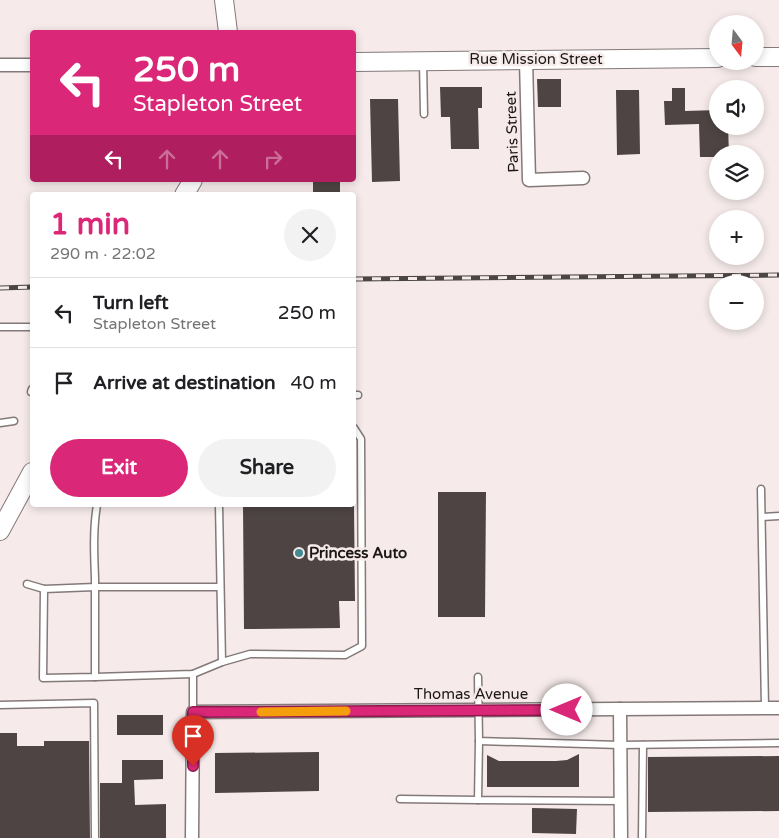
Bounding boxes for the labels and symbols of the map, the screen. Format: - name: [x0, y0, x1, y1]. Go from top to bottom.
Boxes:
- north arrow: [709, 15, 764, 70]
- street label: Rue Mission Street: [469, 50, 603, 68]
- street label: Paris Street: [502, 91, 522, 173]
- place label: Princess Auto: [309, 544, 407, 562]
- marker: Princess Auto: [293, 547, 305, 559]
- position arrow: [540, 683, 592, 735]
- street label: Thomas Avenue: [414, 685, 528, 703]
- pin: [172, 715, 214, 766]

